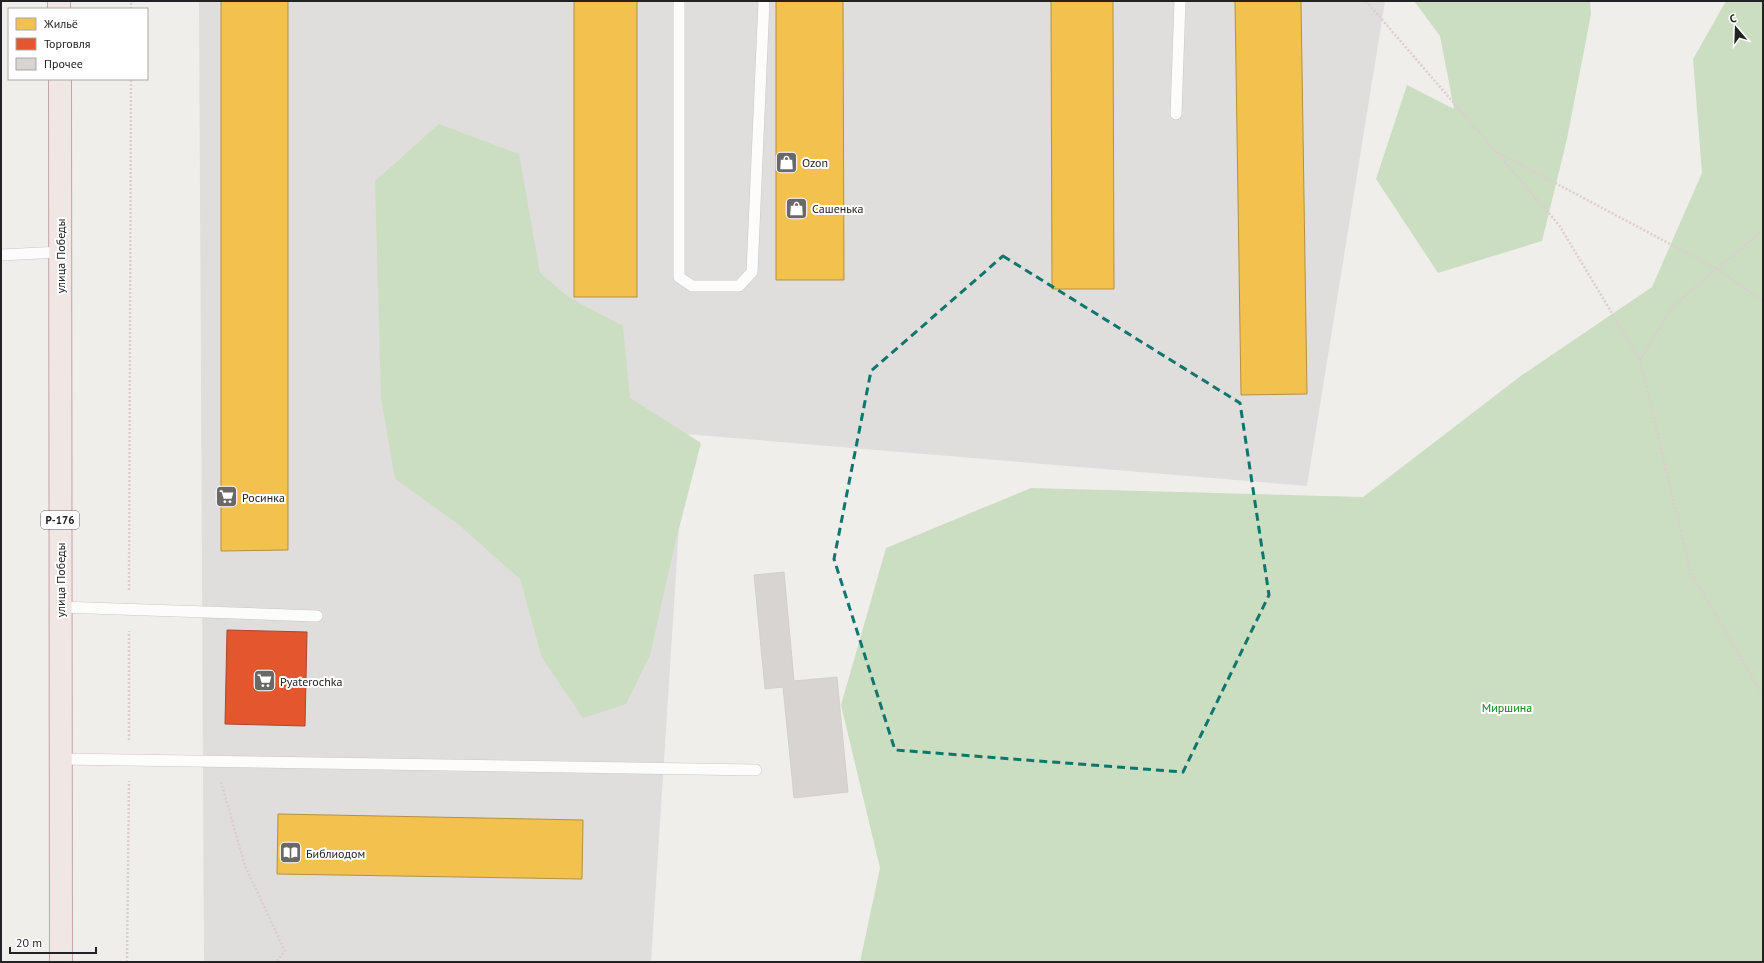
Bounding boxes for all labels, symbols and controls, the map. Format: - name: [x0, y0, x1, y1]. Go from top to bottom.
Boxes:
- legend: [8, 8, 148, 80]
- north arrow: [1716, 8, 1756, 48]
- text: С: [1728, 11, 1738, 26]
- text: Жильё: [43, 16, 78, 31]
- text: Торговля: [44, 36, 90, 51]
- text: Прочее: [44, 56, 83, 71]
- shop icon: Ozon: [773, 149, 799, 175]
- place label: Ozon: [802, 155, 828, 170]
- shop icon: Сашенька: [783, 195, 809, 221]
- place label: Сашенька: [812, 201, 864, 216]
- street label: улица Победы: [53, 219, 68, 293]
- supermarket icon: Росинка: [214, 484, 240, 510]
- place label: Росинка: [242, 490, 285, 505]
- road number: Р-176: [41, 511, 79, 529]
- street label: улица Победы: [53, 543, 68, 617]
- supermarket icon: Pyaterochka: [251, 668, 277, 694]
- place label: Pyaterochka: [280, 674, 343, 689]
- park label: Миршина: [1482, 700, 1532, 715]
- library icon: Библиодом: [278, 840, 304, 866]
- place label: Библиодом: [306, 846, 365, 861]
- scale bar: [10, 929, 96, 955]
- text: 20 m: [16, 935, 42, 950]

